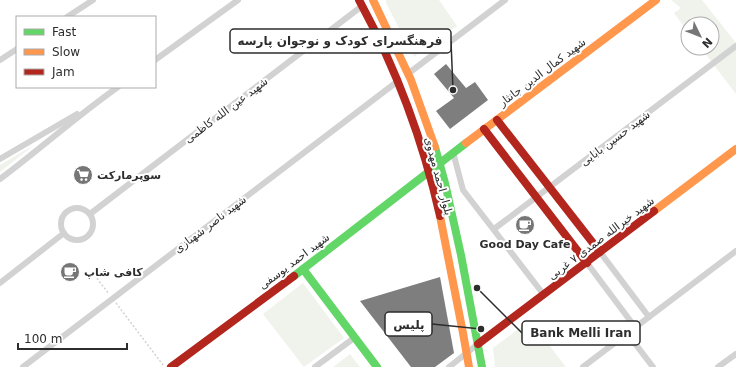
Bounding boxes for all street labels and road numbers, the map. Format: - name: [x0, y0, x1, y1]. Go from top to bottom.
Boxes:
- street label: شهید کمال الدین جانثار: [495, 35, 588, 110]
- street label: شهید عین الله کاظمی: [182, 75, 271, 146]
- street label: شهید حسین بابایی: [578, 108, 653, 169]
- street label: بلوار احمد مهدوی: [422, 136, 455, 217]
- street label: شهید ناصر شهبازی: [172, 193, 249, 256]
- street label: شهید خیرالله صمدی ۷ غربی: [546, 194, 657, 283]
- street label: شهید احمد یوسفی: [256, 231, 332, 292]

